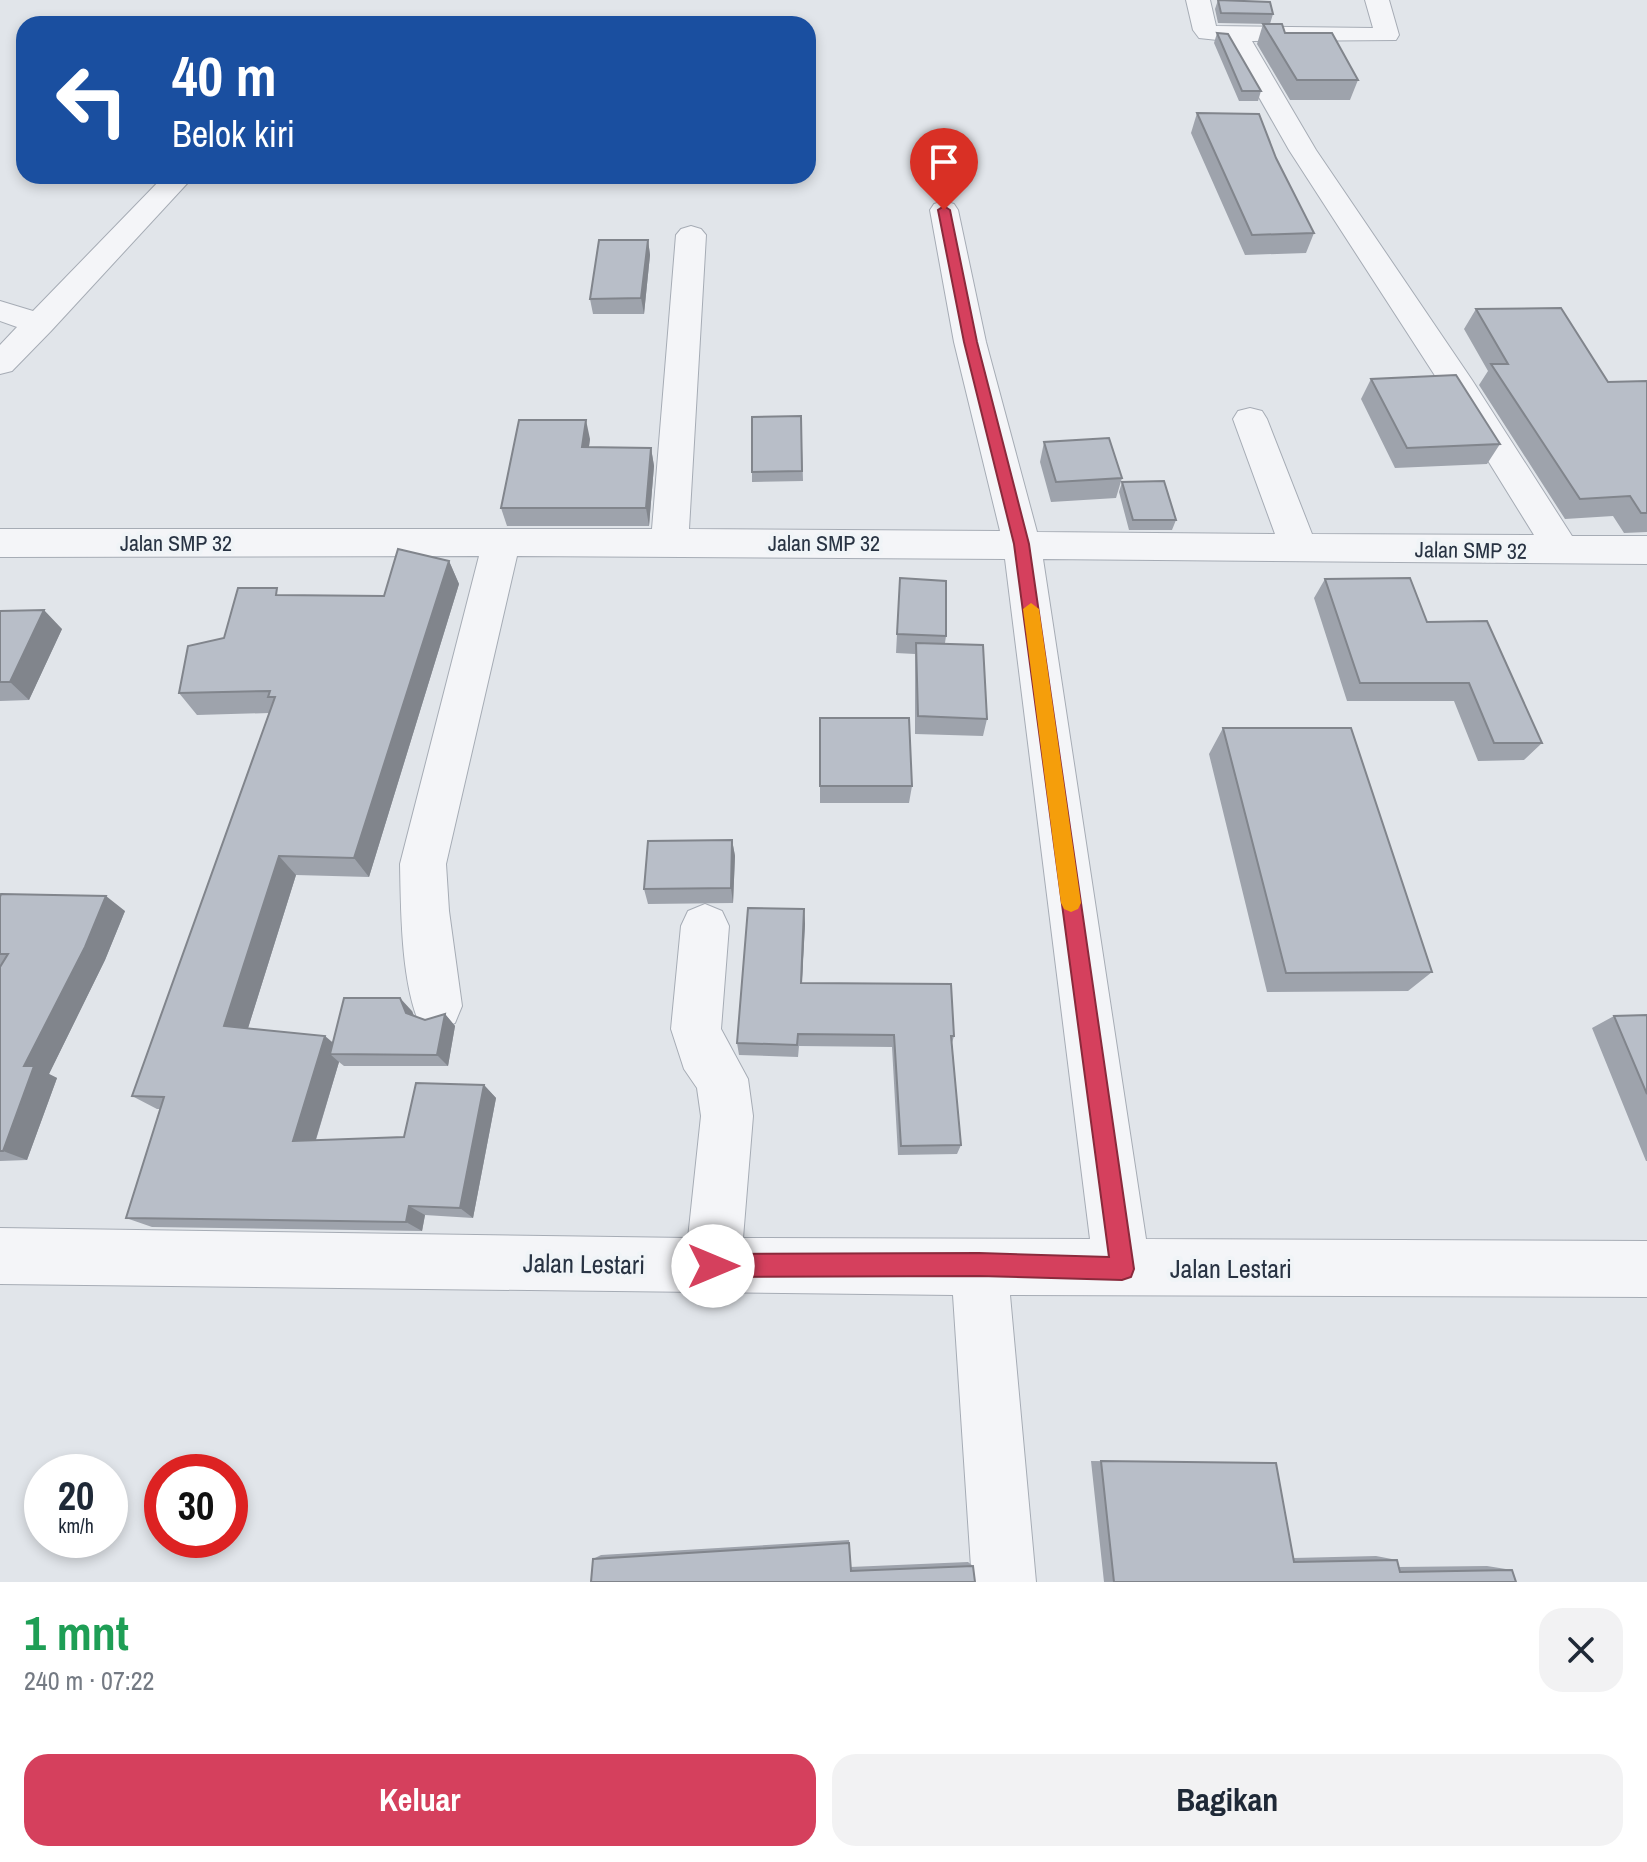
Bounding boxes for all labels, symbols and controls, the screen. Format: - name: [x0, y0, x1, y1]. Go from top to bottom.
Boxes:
- text: 40 m: [172, 38, 277, 113]
- icon: left: [40, 48, 144, 152]
- text: Belok kiri: [172, 110, 295, 158]
- pin: [910, 128, 978, 210]
- icon: arrive: [922, 140, 966, 184]
- street label: Jalan SMP 32: [120, 528, 232, 558]
- street label: Jalan SMP 32: [768, 528, 880, 558]
- street label: Jalan SMP 32: [1415, 534, 1527, 566]
- position arrow: [671, 1224, 755, 1308]
- street label: Jalan Lestari: [523, 1245, 645, 1282]
- street label: Jalan Lestari: [1170, 1251, 1292, 1286]
- speed limit sign: 30: [144, 1454, 248, 1558]
- text: 20: [58, 1469, 94, 1522]
- text: km/h: [58, 1512, 94, 1539]
- text: 1 mnt: [24, 1600, 129, 1665]
- button: close: [1539, 1608, 1623, 1692]
- text: 240 m · 07:22: [24, 1663, 154, 1698]
- button: Keluar: [24, 1754, 816, 1846]
- button: Bagikan: [832, 1754, 1623, 1846]

